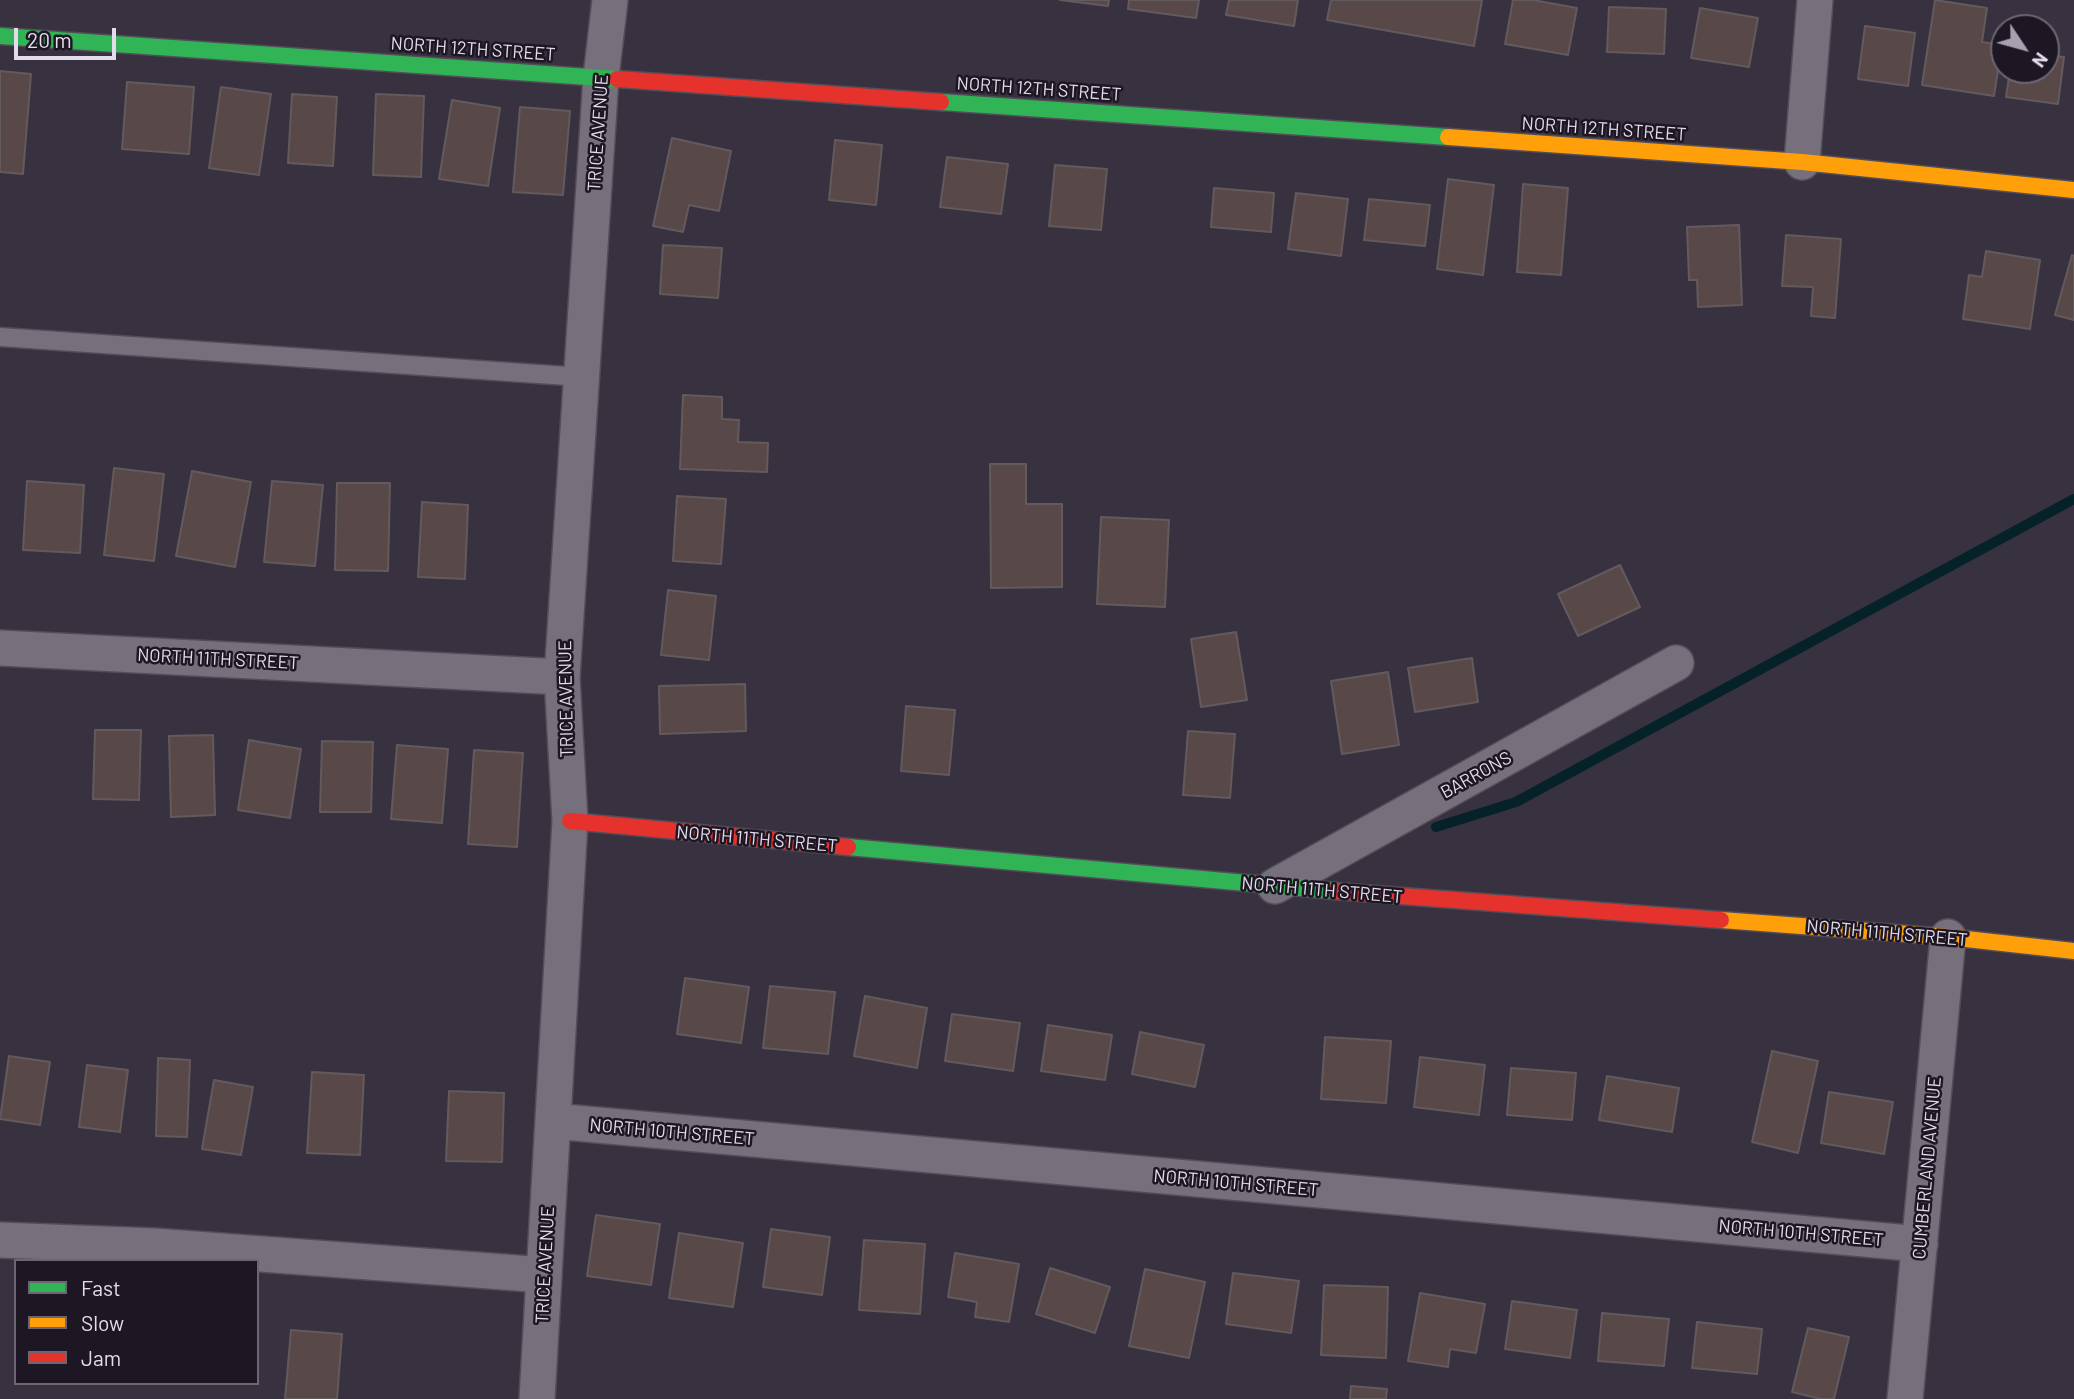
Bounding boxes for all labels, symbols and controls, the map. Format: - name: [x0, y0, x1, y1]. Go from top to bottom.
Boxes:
- scale bar: [18, 14, 119, 58]
- north arrow: [1990, 14, 2060, 84]
- text: 20 m: [27, 27, 72, 52]
- street label: NORTH 12TH STREET: [390, 32, 556, 66]
- text: N: [2028, 49, 2054, 72]
- street label: NORTH 12TH STREET: [956, 72, 1122, 106]
- street label: TRICE AVENUE: [583, 74, 613, 192]
- street label: NORTH 12TH STREET: [1521, 112, 1687, 146]
- street label: TRICE AVENUE: [554, 640, 578, 758]
- street label: NORTH 11TH STREET: [137, 644, 299, 674]
- street label: BARRONS: [1437, 747, 1515, 803]
- street label: NORTH 11TH STREET: [676, 821, 838, 857]
- street label: NORTH 11TH STREET: [1241, 872, 1403, 908]
- street label: NORTH 11TH STREET: [1806, 915, 1968, 951]
- street label: CUMBERLAND AVENUE: [1908, 1076, 1946, 1260]
- street label: NORTH 10TH STREET: [589, 1114, 755, 1150]
- street label: NORTH 10TH STREET: [1153, 1165, 1319, 1201]
- street label: TRICE AVENUE: [531, 1206, 559, 1324]
- street label: NORTH 10TH STREET: [1718, 1215, 1884, 1251]
- legend: [14, 1259, 259, 1385]
- text: Fast: [81, 1275, 121, 1300]
- text: Slow: [81, 1310, 124, 1335]
- text: Jam: [81, 1345, 121, 1370]

